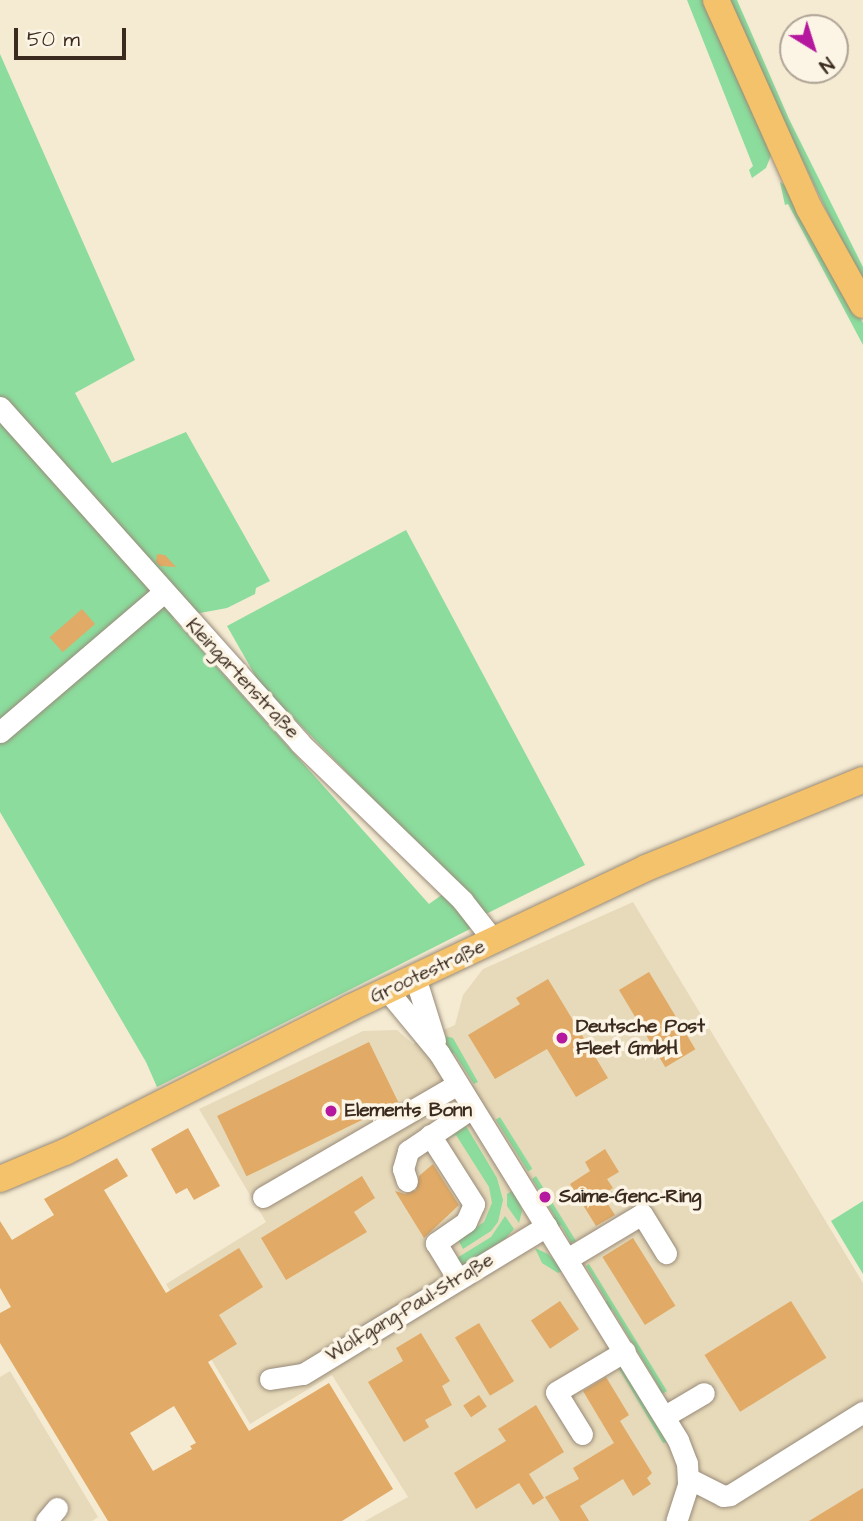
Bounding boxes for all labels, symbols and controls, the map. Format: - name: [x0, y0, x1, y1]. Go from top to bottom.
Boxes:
- scale bar: [18, 14, 130, 58]
- north arrow: [779, 14, 849, 84]
- text: 50 m: [27, 25, 80, 54]
- text: N: [813, 50, 839, 79]
- street label: Kleingartenstraße: [181, 614, 303, 744]
- street label: Grootestraße: [367, 935, 489, 1009]
- place label: Deutsche Post Fleet GmbH: [576, 1016, 705, 1060]
- marker: Deutsche Post Fleet GmbH: [554, 1030, 570, 1046]
- place label: Elements Bonn: [345, 1100, 472, 1122]
- marker: Elements Bonn: [323, 1103, 339, 1119]
- place label: Saime-Genc-Ring: [559, 1186, 701, 1208]
- marker: Saime-Genc-Ring: [537, 1189, 553, 1205]
- street label: Wolfgang-Paul-Straße: [322, 1249, 498, 1367]

